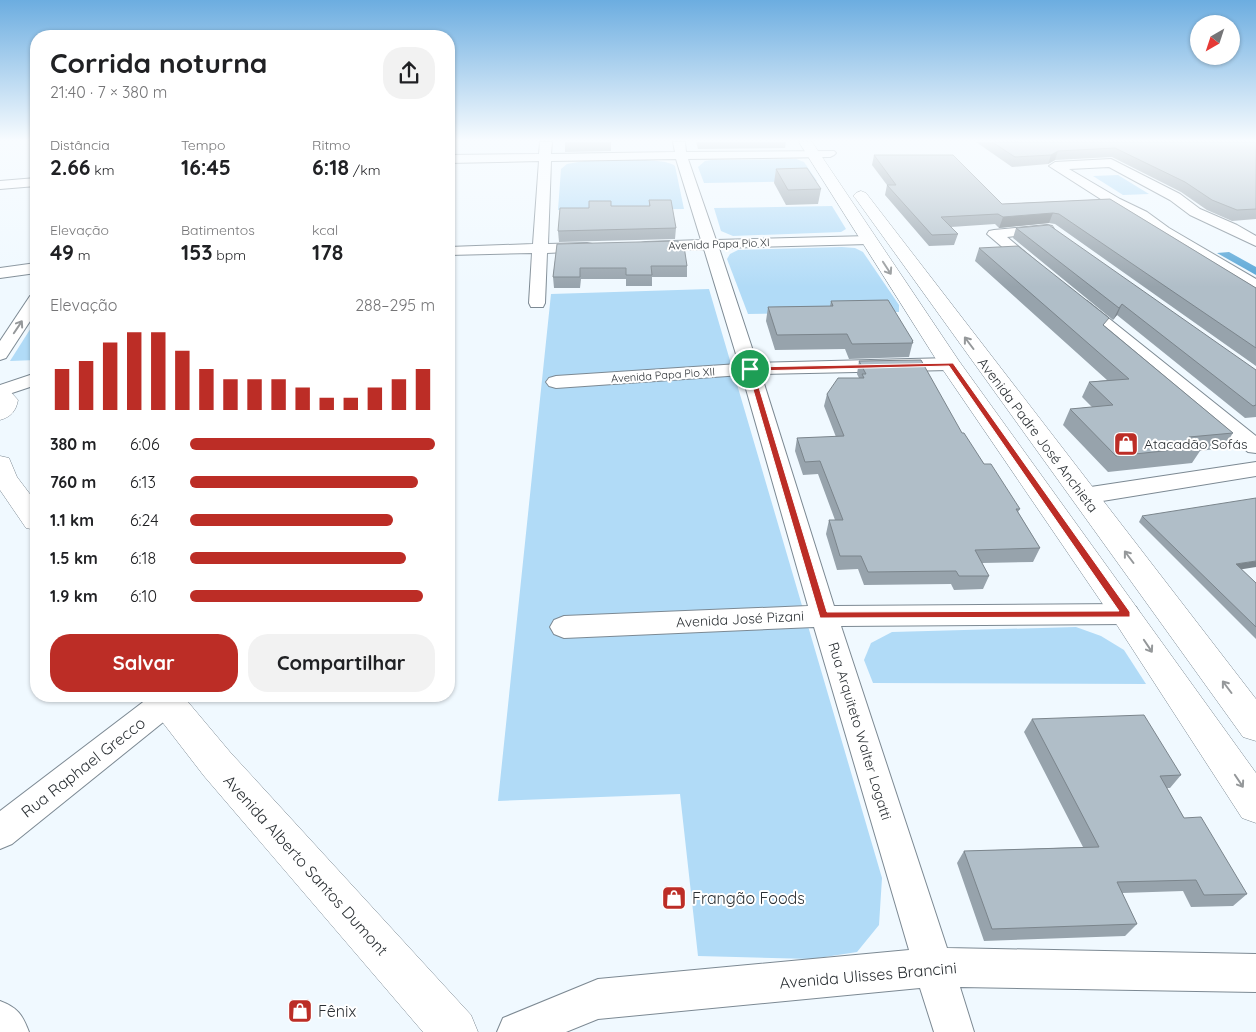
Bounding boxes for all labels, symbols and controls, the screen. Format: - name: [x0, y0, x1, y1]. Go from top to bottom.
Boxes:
- north arrow: [1190, 15, 1240, 65]
- map controls: [1190, 15, 1240, 65]
- text: Corrida noturna: [50, 45, 267, 80]
- button: share: [383, 47, 435, 99]
- text: 21:40 · 7 × 380 m: [50, 82, 167, 102]
- text: Distância: [50, 136, 110, 154]
- text: Tempo: [181, 136, 225, 154]
- text: Ritmo: [312, 136, 350, 154]
- text: 2.66: [50, 154, 90, 180]
- text: 16:45: [181, 154, 231, 180]
- text: 6:18: [312, 154, 349, 180]
- text: km: [90, 161, 115, 179]
- text: /km: [349, 161, 380, 179]
- text: Elevação: [50, 221, 109, 239]
- text: Batimentos: [181, 221, 255, 239]
- text: kcal: [312, 221, 338, 239]
- street label: Avenida Papa Pio XI: [668, 235, 770, 253]
- text: 49: [50, 239, 74, 265]
- text: 153: [181, 239, 213, 265]
- text: 178: [312, 239, 343, 265]
- text: m: [74, 246, 90, 264]
- text: bpm: [213, 246, 246, 264]
- one-way arrow: [882, 260, 892, 274]
- text: Elevação: [50, 295, 117, 315]
- text: 288–295 m: [355, 295, 435, 315]
- one-way arrow: [13, 320, 23, 334]
- one-way arrow: [964, 337, 975, 350]
- pin: [729, 348, 771, 390]
- street label: Avenida Padre José Anchieta: [974, 354, 1102, 516]
- icon: arrive: [736, 355, 764, 383]
- street label: Avenida Papa Pio XII: [611, 364, 715, 386]
- shop icon: Atacadão Sofás: [1113, 431, 1139, 457]
- text: 380 m: [50, 434, 96, 454]
- text: 6:06: [130, 434, 160, 454]
- place label: Atacadão Sofás: [1144, 435, 1248, 453]
- text: 760 m: [50, 472, 96, 492]
- text: 6:13: [130, 472, 156, 492]
- text: 1.1 km: [50, 510, 94, 530]
- text: 6:24: [130, 510, 159, 530]
- text: 1.5 km: [50, 548, 98, 568]
- text: 6:18: [130, 548, 156, 568]
- one-way arrow: [1124, 551, 1135, 564]
- text: 1.9 km: [50, 586, 98, 606]
- text: 6:10: [130, 586, 157, 606]
- street label: Avenida José Pizani: [676, 607, 804, 631]
- button: Salvar: [50, 634, 238, 692]
- button: Compartilhar: [248, 634, 435, 692]
- one-way arrow: [1143, 639, 1153, 653]
- street label: Rua Arquiteto Walter Logatti: [824, 640, 896, 822]
- one-way arrow: [1222, 680, 1232, 694]
- street label: Rua Raphael Grecco: [17, 712, 149, 822]
- street label: Avenida Alberto Santos Dumont: [219, 770, 393, 960]
- one-way arrow: [1234, 774, 1245, 788]
- shop icon: Frangão Foods: [661, 885, 687, 911]
- place label: Frangão Foods: [692, 888, 805, 908]
- street label: Avenida Ulisses Brancini: [779, 957, 957, 993]
- shop icon: Fênix: [287, 998, 313, 1024]
- place label: Fênix: [318, 1001, 357, 1021]

